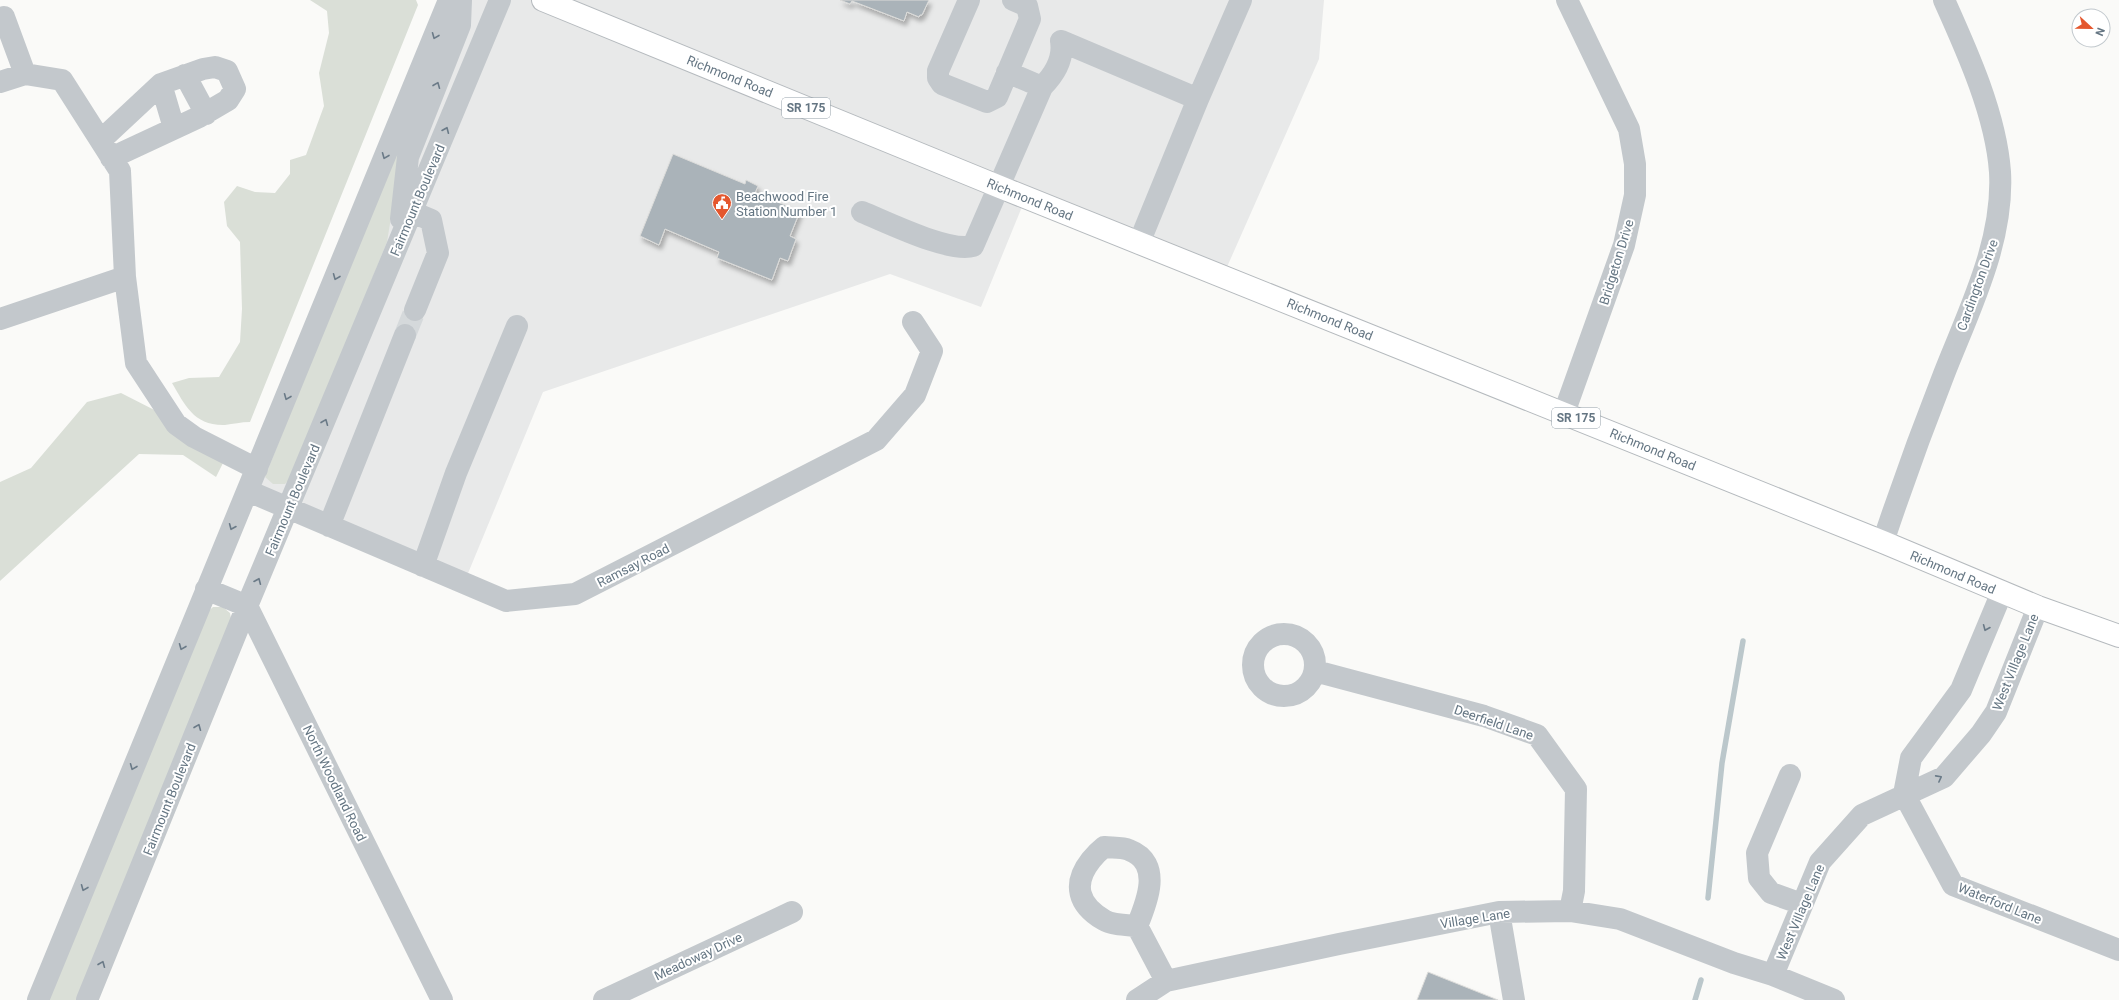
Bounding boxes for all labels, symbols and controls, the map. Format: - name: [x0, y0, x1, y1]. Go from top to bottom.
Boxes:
- north arrow: [2071, 8, 2111, 48]
- text: N: [2092, 26, 2107, 38]
- one-way arrow: [431, 33, 439, 40]
- street label: Richmond Road: [685, 52, 775, 101]
- one-way arrow: [432, 81, 440, 88]
- road number: SR 175: [782, 98, 830, 118]
- one-way arrow: [441, 127, 449, 135]
- street label: Fairmount Boulevard: [387, 142, 448, 258]
- one-way arrow: [382, 153, 390, 160]
- street label: Richmond Road: [985, 175, 1075, 224]
- place label: Beachwood Fire Station Number 1: [736, 189, 837, 219]
- public building icon: Beachwood Fire Station Number 1: [711, 192, 733, 220]
- street label: Bridgeton Drive: [1596, 218, 1637, 307]
- street label: Cardington Drive: [1954, 237, 2001, 333]
- one-way arrow: [333, 272, 341, 280]
- street label: Richmond Road: [1285, 295, 1375, 344]
- one-way arrow: [283, 393, 291, 400]
- road number: SR 175: [1552, 408, 1600, 428]
- one-way arrow: [320, 419, 328, 426]
- street label: Richmond Road: [1608, 425, 1698, 474]
- street label: Fairmount Boulevard: [262, 442, 323, 558]
- one-way arrow: [229, 523, 237, 530]
- street label: Ramsay Road: [594, 541, 672, 590]
- street label: Richmond Road: [1908, 548, 1998, 597]
- one-way arrow: [254, 577, 262, 584]
- street label: West Village Lane: [1989, 612, 2042, 713]
- one-way arrow: [1983, 624, 1991, 631]
- one-way arrow: [179, 643, 187, 650]
- street label: Deerfield Lane: [1452, 702, 1535, 743]
- one-way arrow: [194, 723, 202, 730]
- street label: North Woodland Road: [300, 723, 369, 844]
- street label: Fairmount Boulevard: [140, 741, 199, 858]
- one-way arrow: [130, 763, 138, 771]
- one-way arrow: [1935, 775, 1942, 783]
- street label: West Village Lane: [1773, 862, 1827, 962]
- street label: Waterford Lane: [1956, 880, 2044, 927]
- one-way arrow: [80, 884, 88, 891]
- street label: Village Lane: [1439, 906, 1511, 931]
- street label: Meadoway Drive: [652, 929, 745, 983]
- one-way arrow: [97, 960, 105, 967]

